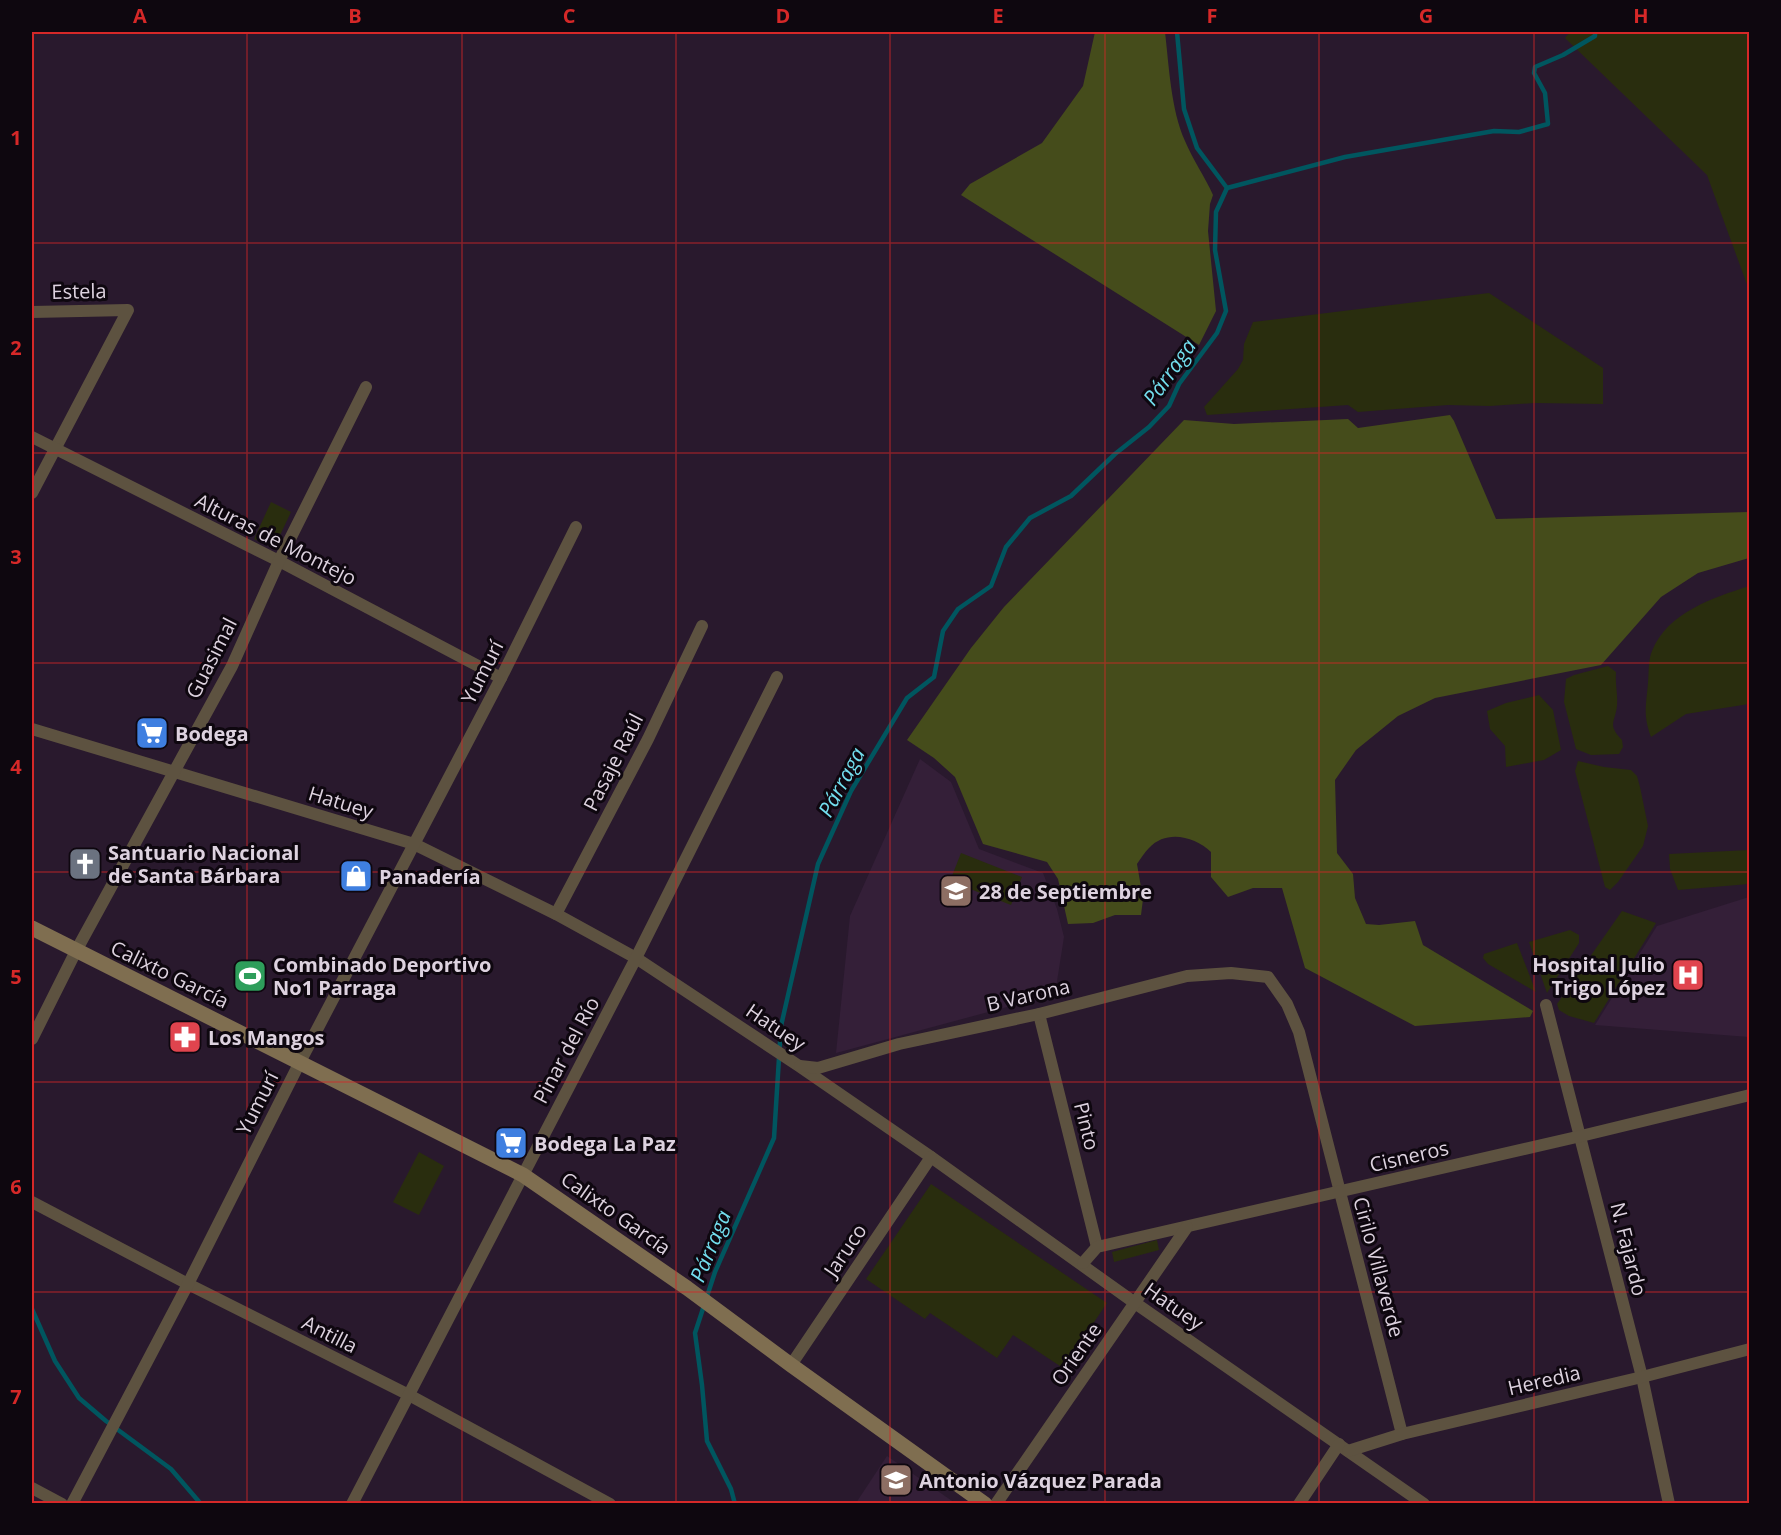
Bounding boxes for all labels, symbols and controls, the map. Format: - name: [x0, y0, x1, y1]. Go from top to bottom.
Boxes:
- text: A: [133, 2, 147, 29]
- text: B: [348, 2, 362, 29]
- text: C: [563, 2, 576, 29]
- text: D: [776, 2, 790, 29]
- text: E: [992, 2, 1004, 29]
- text: F: [1207, 2, 1217, 29]
- text: G: [1419, 2, 1433, 29]
- text: H: [1633, 2, 1649, 29]
- text: 1: [10, 124, 22, 151]
- street label: Estela: [51, 277, 107, 305]
- water label: Párraga: [1136, 333, 1202, 411]
- text: 2: [10, 334, 22, 361]
- street label: Alturas de Montejo: [191, 487, 361, 591]
- text: 3: [10, 543, 22, 570]
- street label: Guasimal: [179, 613, 243, 703]
- street label: Yumurí: [455, 635, 510, 708]
- street label: Pasaje Raúl: [577, 709, 649, 815]
- supermarket icon: Bodega: [134, 715, 170, 751]
- place label: Bodega: [175, 720, 249, 747]
- water label: Párraga: [811, 742, 871, 822]
- text: 4: [10, 753, 22, 780]
- street label: Hatuey: [305, 779, 378, 825]
- place label: Santuario Nacional de Santa Bárbara: [108, 839, 299, 889]
- church icon: Santuario Nacional de Santa Bárbara: [67, 846, 103, 882]
- shop icon: Panadería: [338, 858, 374, 894]
- place label: Panadería: [379, 863, 481, 890]
- school or university icon: 28 de Septiembre: [938, 873, 974, 909]
- place label: 28 de Septiembre: [979, 878, 1152, 905]
- street label: Calixto García: [106, 934, 234, 1014]
- place label: Combinado Deportivo No1 Parraga: [273, 951, 491, 1001]
- place label: Hospital Julio Trigo López: [1532, 951, 1665, 1001]
- hospital icon: Hospital Julio Trigo López: [1670, 957, 1706, 993]
- sports icon: Combinado Deportivo No1 Parraga: [232, 958, 268, 994]
- text: 5: [10, 963, 22, 990]
- street label: B Varona: [984, 972, 1072, 1018]
- street label: Pinar del Río: [527, 992, 605, 1108]
- street label: Hatuey: [741, 997, 812, 1057]
- pharmacy icon: Los Mangos: [167, 1019, 203, 1055]
- place label: Los Mangos: [208, 1024, 325, 1051]
- street label: Yumurí: [230, 1066, 285, 1139]
- street label: Pinto: [1068, 1099, 1106, 1153]
- supermarket icon: Bodega La Paz: [493, 1125, 529, 1161]
- place label: Bodega La Paz: [534, 1130, 676, 1157]
- street label: Cisneros: [1367, 1134, 1451, 1178]
- street label: Calixto García: [556, 1165, 676, 1261]
- text: 6: [10, 1173, 22, 1200]
- street label: Cirilo Villaverde: [1347, 1194, 1411, 1340]
- street label: N. Fajardo: [1604, 1199, 1654, 1299]
- water label: Párraga: [683, 1206, 737, 1286]
- street label: Jaruco: [816, 1218, 873, 1283]
- street label: Hatuey: [1139, 1276, 1210, 1337]
- street label: Antilla: [298, 1309, 362, 1359]
- street label: Oriente: [1045, 1317, 1107, 1391]
- street label: Heredia: [1505, 1359, 1583, 1401]
- text: 7: [10, 1383, 22, 1410]
- school or university icon: Antonio Vázquez Parada: [878, 1462, 914, 1498]
- place label: Antonio Vázquez Parada: [919, 1467, 1162, 1494]

